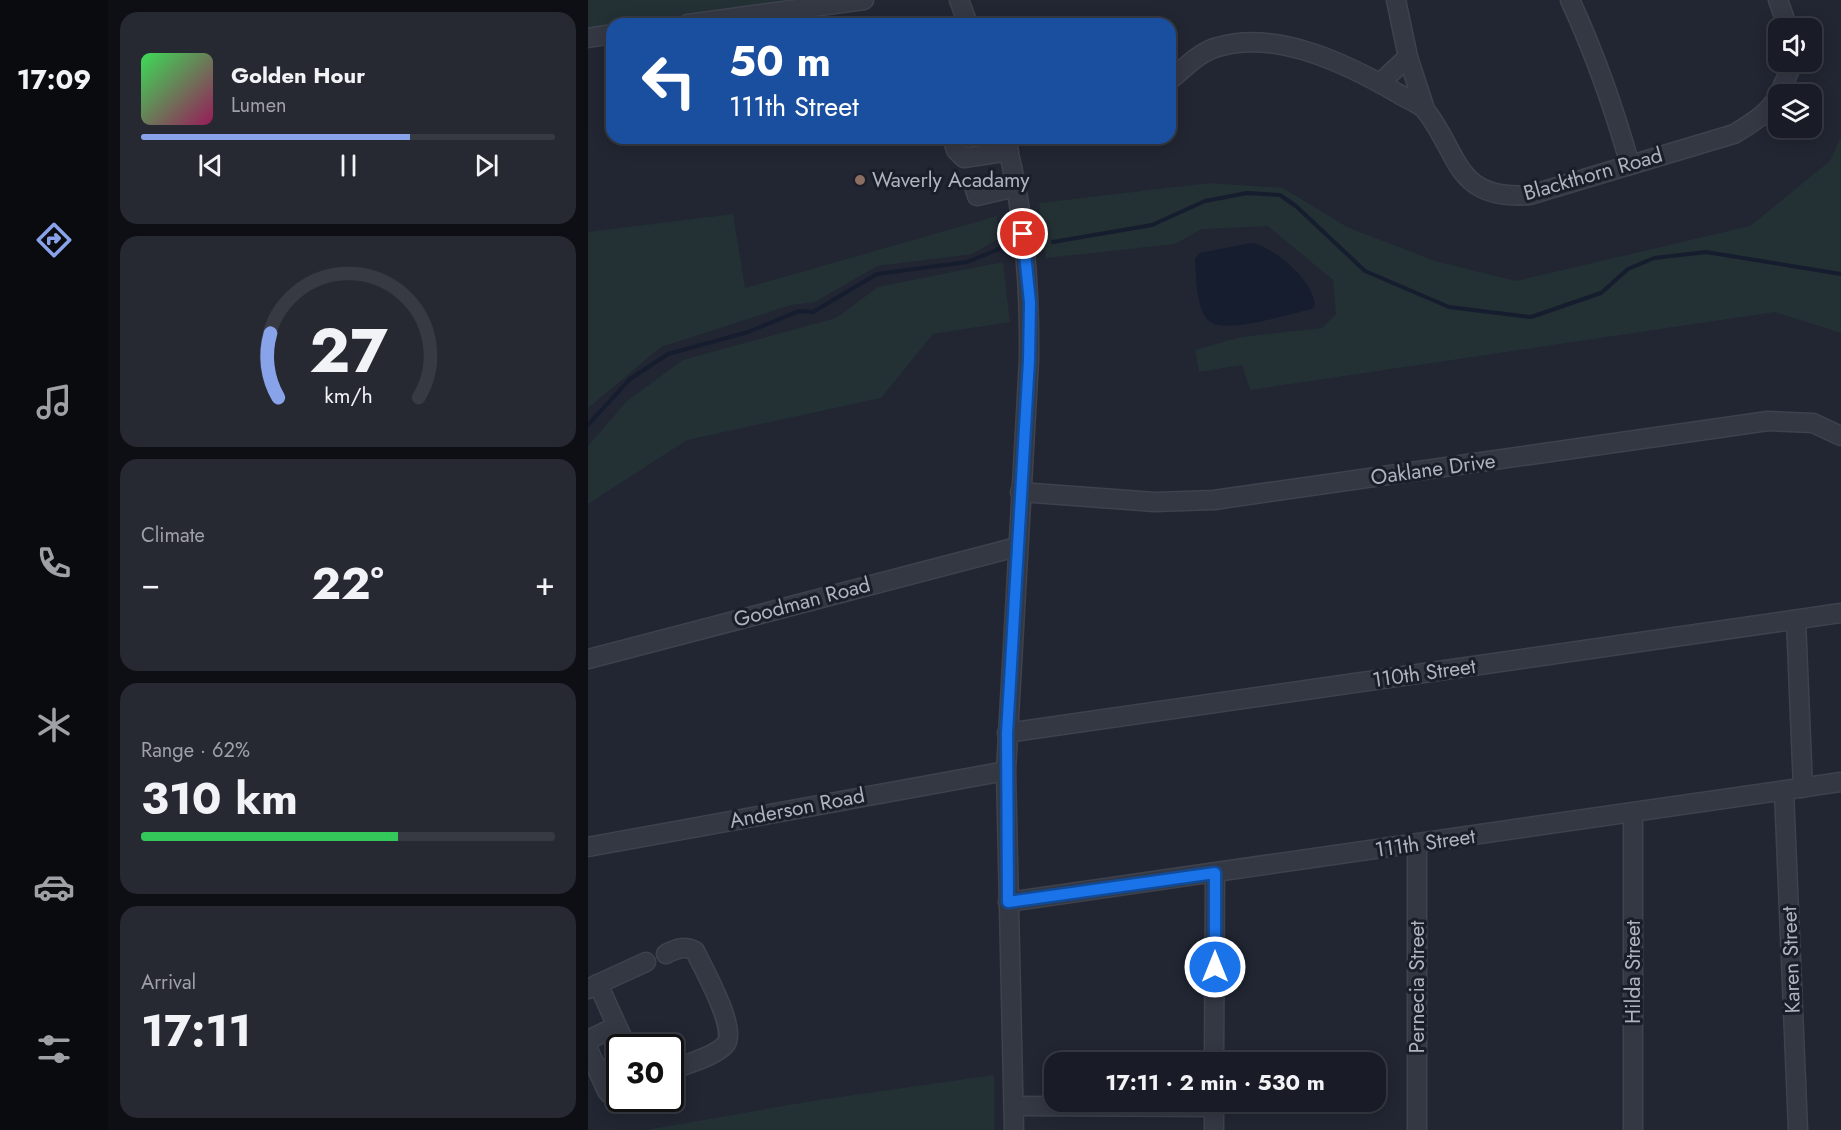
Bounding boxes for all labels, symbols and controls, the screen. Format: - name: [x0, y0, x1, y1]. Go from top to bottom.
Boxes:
- map controls: [1768, 18, 1822, 138]
- button: sound: [1768, 18, 1822, 72]
- text: 50 m: [729, 31, 831, 92]
- icon: left: [630, 42, 708, 120]
- text: Golden Hour: [231, 59, 365, 91]
- text: 17:09: [17, 60, 91, 99]
- button: layers: [1768, 84, 1822, 138]
- text: 111th Street: [729, 87, 859, 126]
- text: Lumen: [231, 91, 287, 120]
- street label: Blackthorn Road: [1520, 140, 1666, 208]
- icon: previous: [194, 149, 227, 182]
- icon: pause: [332, 149, 365, 182]
- icon: next: [470, 149, 503, 182]
- place label: Waverly Acadamy: [872, 165, 1030, 195]
- marker: Waverly Acadamy: [853, 173, 867, 187]
- pin: [997, 208, 1048, 259]
- icon: arrive: [1006, 217, 1039, 250]
- icon: directions: [33, 219, 75, 261]
- text: 27: [309, 306, 388, 396]
- icon: music: [33, 381, 75, 423]
- text: km/h: [324, 381, 372, 412]
- street label: Oaklane Drive: [1369, 445, 1497, 493]
- text: Climate: [141, 521, 205, 550]
- icon: phone: [33, 542, 75, 584]
- text: 22°: [311, 551, 384, 616]
- text: −: [141, 560, 160, 607]
- text: +: [535, 560, 555, 607]
- street label: Goodman Road: [730, 569, 874, 635]
- street label: 110th Street: [1370, 651, 1478, 695]
- icon: climate: [33, 704, 75, 746]
- text: Range · 62%: [141, 736, 250, 765]
- text: 310 km: [141, 766, 298, 831]
- street label: Anderson Road: [727, 780, 867, 836]
- street label: 111th Street: [1373, 821, 1477, 865]
- icon: car: [33, 866, 75, 908]
- street label: Karen Street: [1774, 906, 1808, 1014]
- street label: Hilda Street: [1618, 920, 1648, 1024]
- street label: Pernecia Street: [1402, 921, 1432, 1053]
- position arrow: [1183, 935, 1247, 999]
- text: Arrival: [141, 968, 196, 997]
- text: 17:11: [141, 998, 251, 1063]
- icon: filters: [33, 1028, 75, 1070]
- speed limit sign: 30: [606, 1034, 684, 1112]
- text: 17:11 · 2 min · 530 m: [1105, 1066, 1325, 1098]

